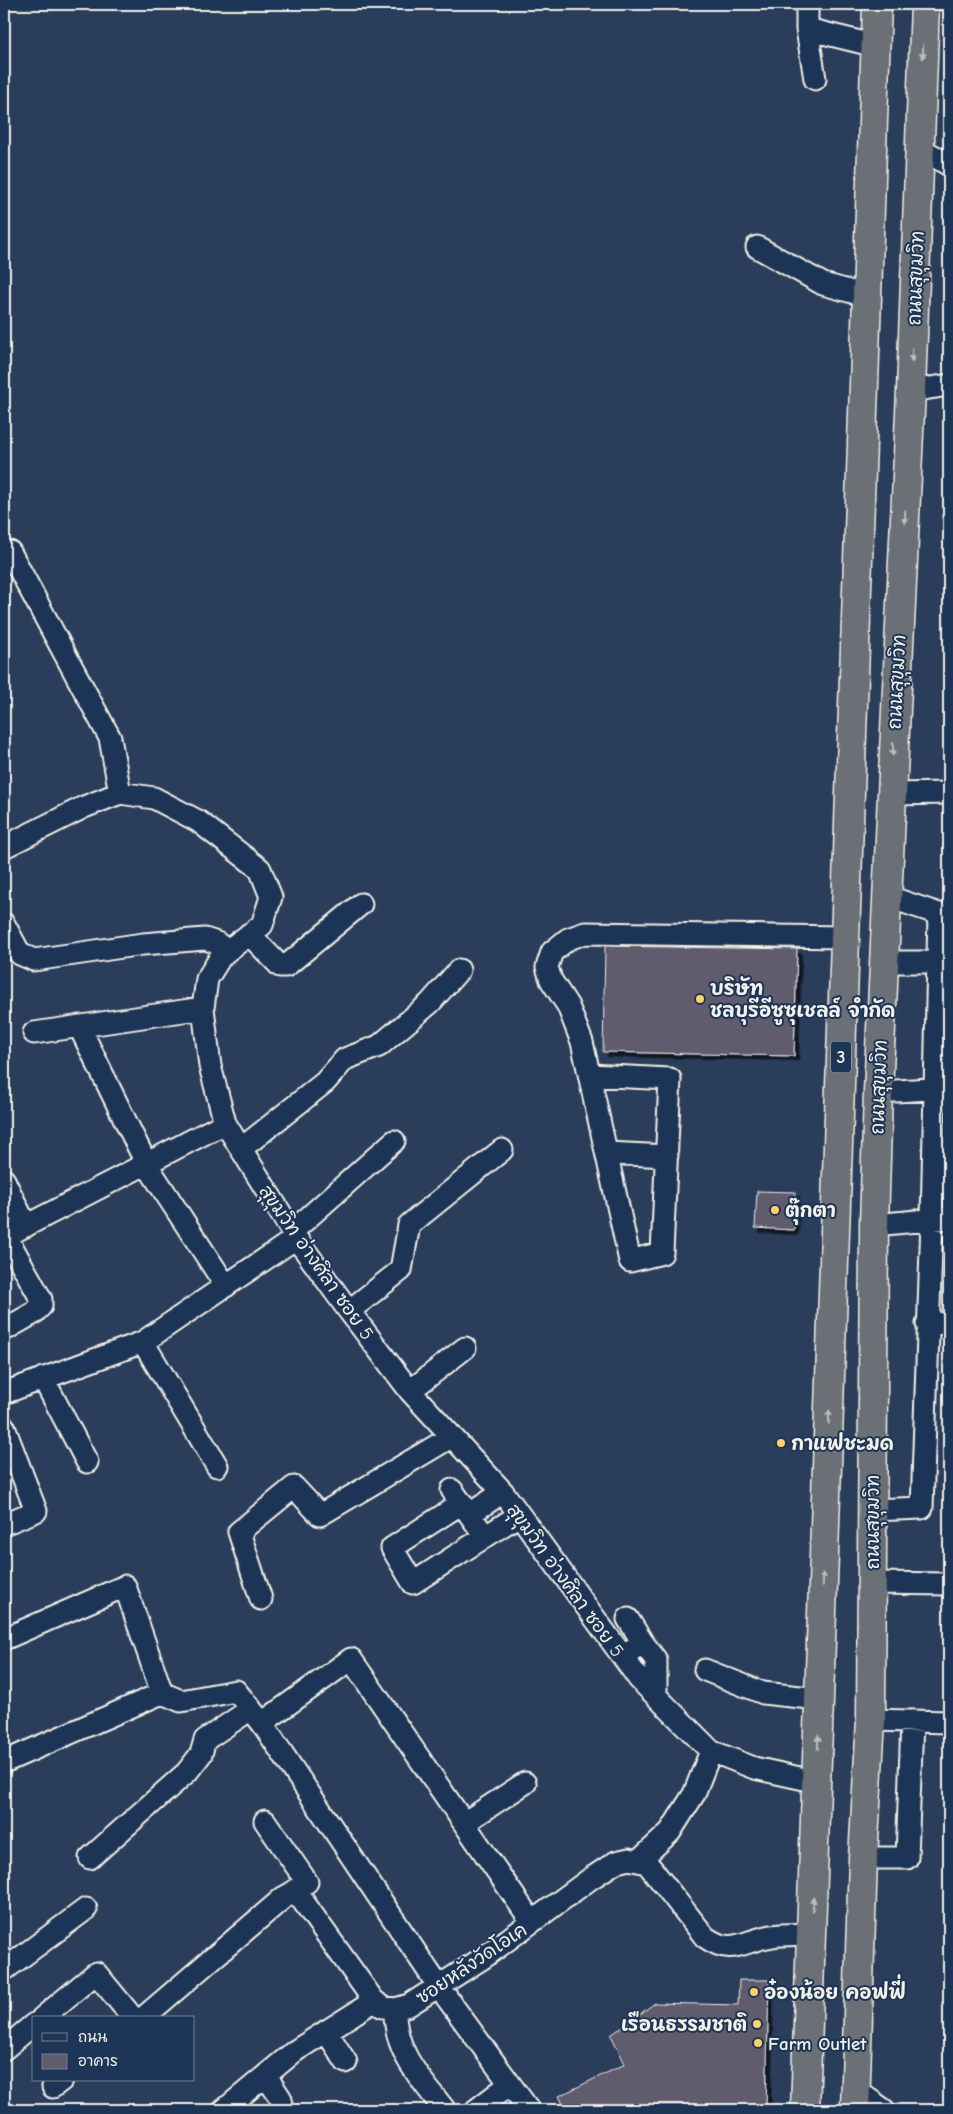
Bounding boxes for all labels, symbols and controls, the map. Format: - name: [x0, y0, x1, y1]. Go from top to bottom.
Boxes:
- one-way arrow: [919, 45, 927, 61]
- street label: ถนนสุขุมวิท: [903, 230, 932, 326]
- one-way arrow: [908, 347, 916, 363]
- one-way arrow: [900, 509, 908, 525]
- street label: ถนนสุขุมวิท: [884, 634, 913, 730]
- one-way arrow: [889, 742, 897, 758]
- place label: บริษัท ชลบุรีอีซูซุเชลล์ จำกัด: [710, 976, 895, 1025]
- marker: บริษัท ชลบุรีอีซูซุเชลล์ จำกัด: [694, 993, 706, 1005]
- street label: ถนนสุขุมวิท: [866, 1039, 895, 1135]
- road number: 3: [831, 1042, 851, 1072]
- street label: สุขุมวิท อ่างศิลา ซอย 5: [252, 1180, 379, 1346]
- place label: ตุ๊กตา: [785, 1197, 836, 1225]
- marker: ตุ๊กตา: [769, 1204, 781, 1216]
- one-way arrow: [825, 1409, 833, 1425]
- place label: กาแฟชะมด: [791, 1432, 894, 1455]
- marker: กาแฟชะมด: [775, 1437, 787, 1449]
- street label: ถนนสุขุมวิท: [862, 1475, 887, 1569]
- street label: สุขุมวิท อ่างศิลา ซอย 5: [500, 1499, 629, 1663]
- one-way arrow: [819, 1571, 827, 1587]
- one-way arrow: [815, 1733, 823, 1749]
- one-way arrow: [810, 1896, 818, 1912]
- street label: ซอยหลังวัดโอเค: [411, 1917, 531, 2009]
- place label: อ๋องน้อย คอฟฟี่: [764, 1974, 906, 2004]
- marker: อ๋องน้อย คอฟฟี่: [748, 1986, 760, 1998]
- place label: เรือนธรรมชาติ: [621, 2011, 747, 2036]
- legend: [32, 2016, 195, 2082]
- marker: เรือนธรรมชาติ: [751, 2018, 763, 2030]
- text: ถนน: [78, 2028, 107, 2046]
- place label: Farm Outlet: [768, 2033, 867, 2055]
- marker: Farm Outlet: [752, 2037, 764, 2049]
- text: อาคาร: [78, 2052, 118, 2070]

